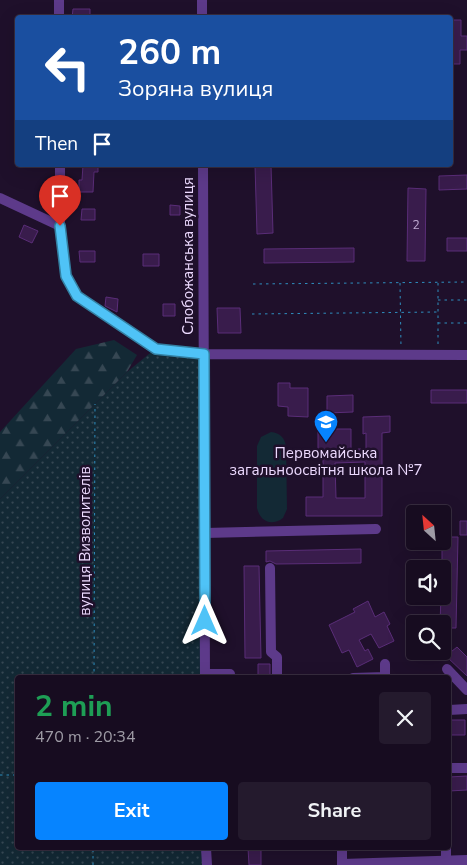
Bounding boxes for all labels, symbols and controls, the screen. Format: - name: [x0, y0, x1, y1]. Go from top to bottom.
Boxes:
- text: 260 m: [118, 29, 221, 76]
- icon: left: [35, 35, 100, 100]
- text: Зоряна вулиця: [118, 74, 273, 104]
- icon: arrive: [88, 130, 116, 158]
- text: Then: [35, 131, 78, 157]
- pin: [39, 175, 81, 226]
- street label: Слобожанська вулиця: [178, 177, 198, 335]
- icon: arrive: [46, 182, 74, 210]
- house number: 2: [412, 217, 420, 233]
- school or university icon: Первомайська загальноосвітня школа №7: [313, 409, 339, 443]
- place label: Первомайська загальноосвітня школа №7: [230, 443, 422, 480]
- street label: вулиця Визволителів: [75, 466, 95, 616]
- north arrow: [406, 505, 451, 550]
- map controls: [406, 505, 451, 660]
- button: sound: [406, 560, 451, 605]
- position arrow: [178, 594, 230, 646]
- button: search: [406, 615, 451, 660]
- text: 2 min: [35, 686, 113, 727]
- button: close: [379, 692, 431, 744]
- text: 470 m · 20:34: [35, 726, 136, 748]
- button: Exit: [35, 782, 228, 840]
- button: Share: [238, 782, 431, 840]

